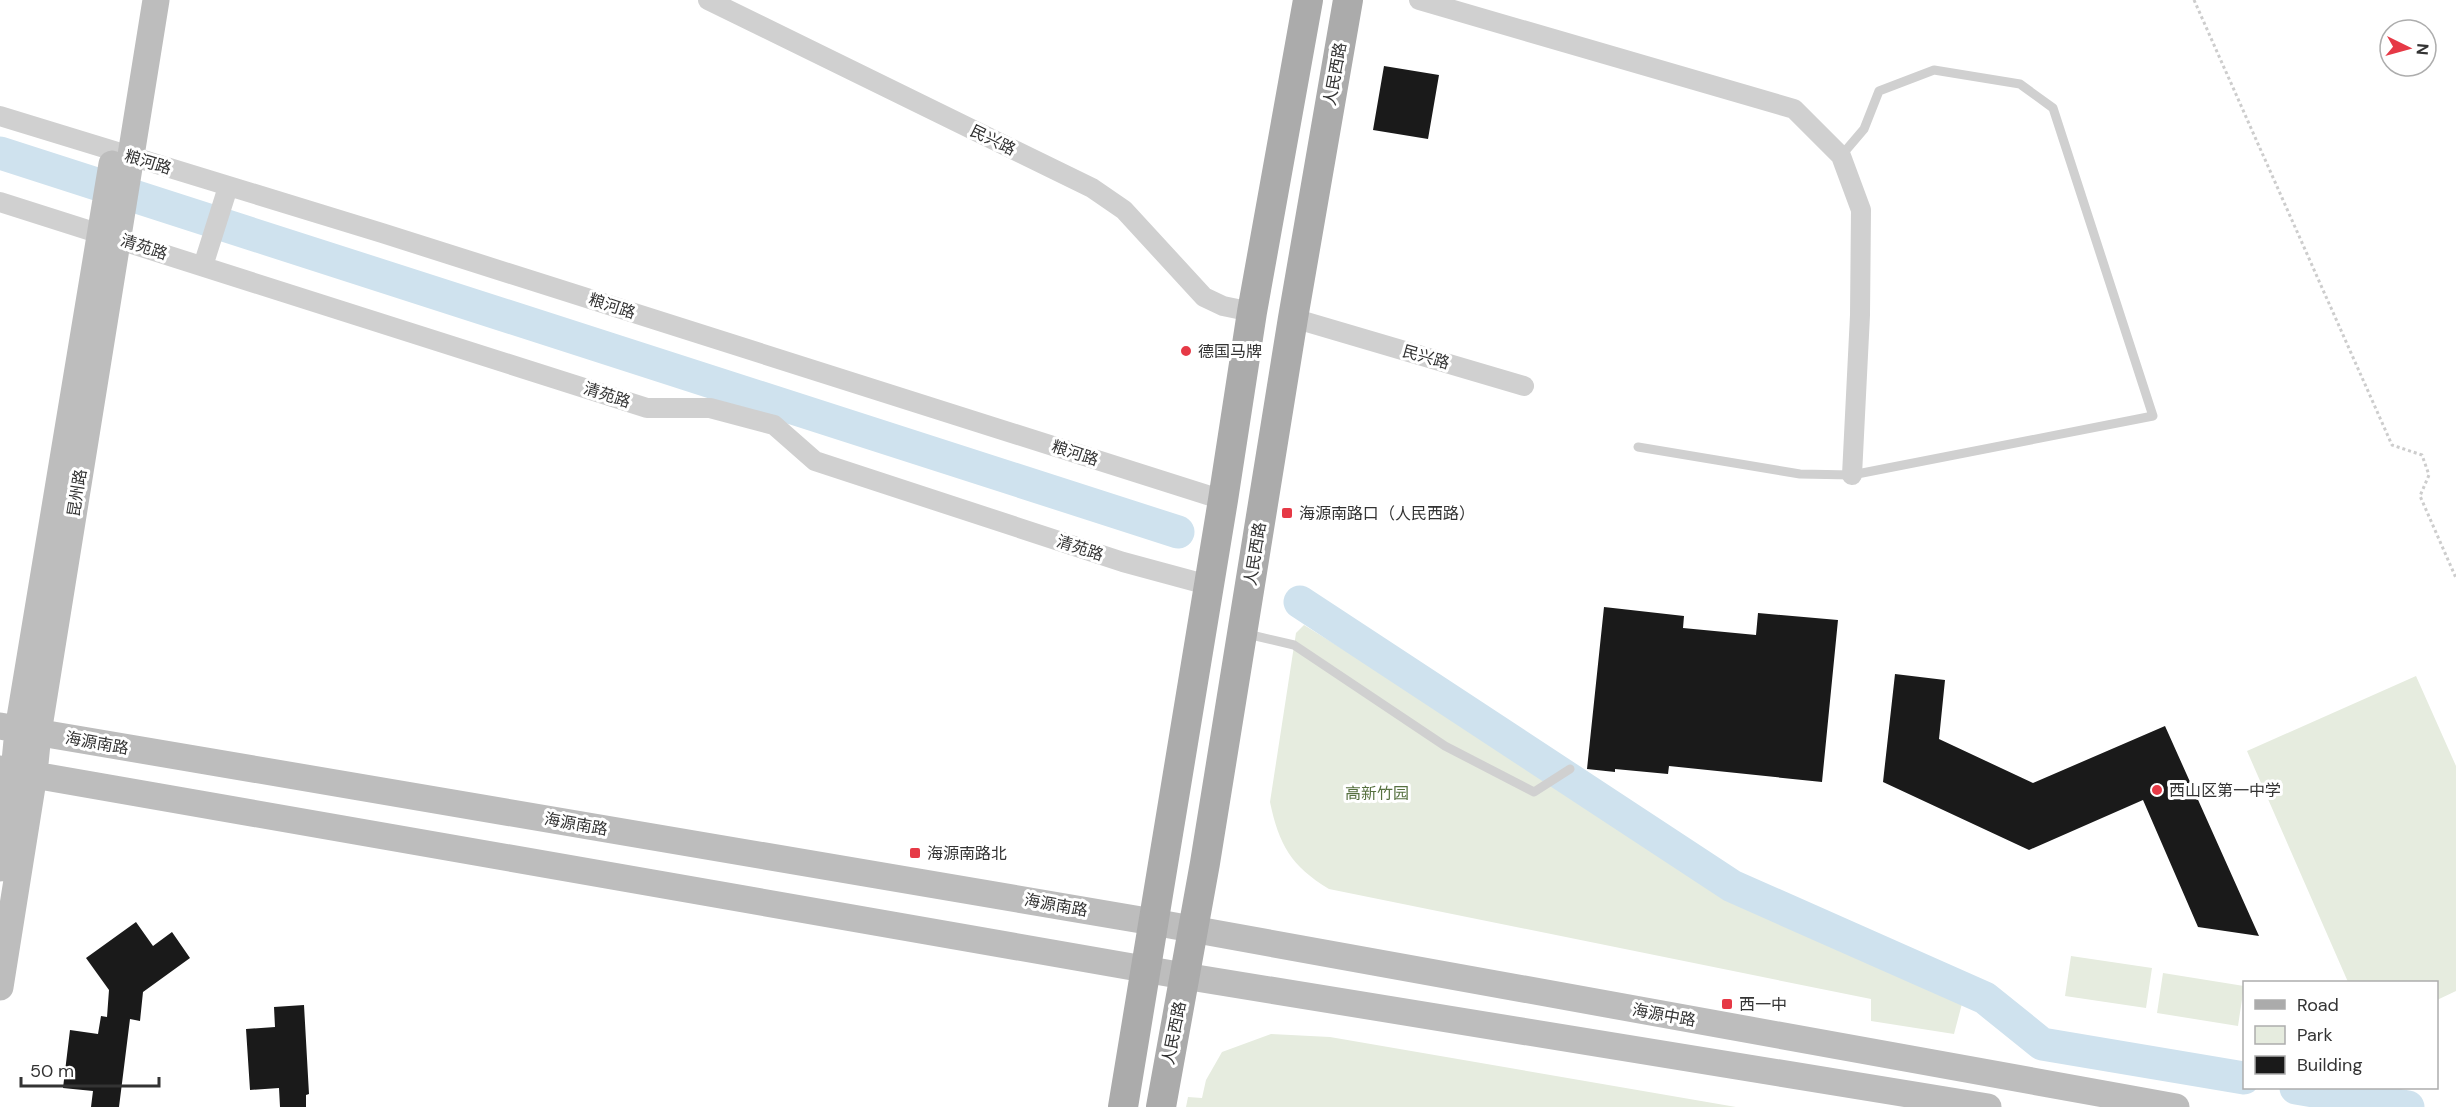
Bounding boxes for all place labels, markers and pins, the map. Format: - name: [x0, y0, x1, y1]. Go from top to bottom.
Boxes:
- place label: 德国马牌: [1198, 341, 1262, 362]
- marker: 德国马牌: [1179, 344, 1193, 358]
- place label: 海源南路口（人民西路）: [1299, 503, 1475, 524]
- marker: 海源南路口（人民西路）: [1280, 506, 1294, 520]
- place label: 西山区第一中学: [2169, 780, 2281, 801]
- marker: 西山区第一中学: [2150, 783, 2164, 797]
- place label: 海源南路北: [927, 843, 1007, 864]
- marker: 海源南路北: [908, 846, 922, 860]
- place label: 西一中: [1739, 994, 1787, 1015]
- marker: 西一中: [1720, 997, 1734, 1011]

